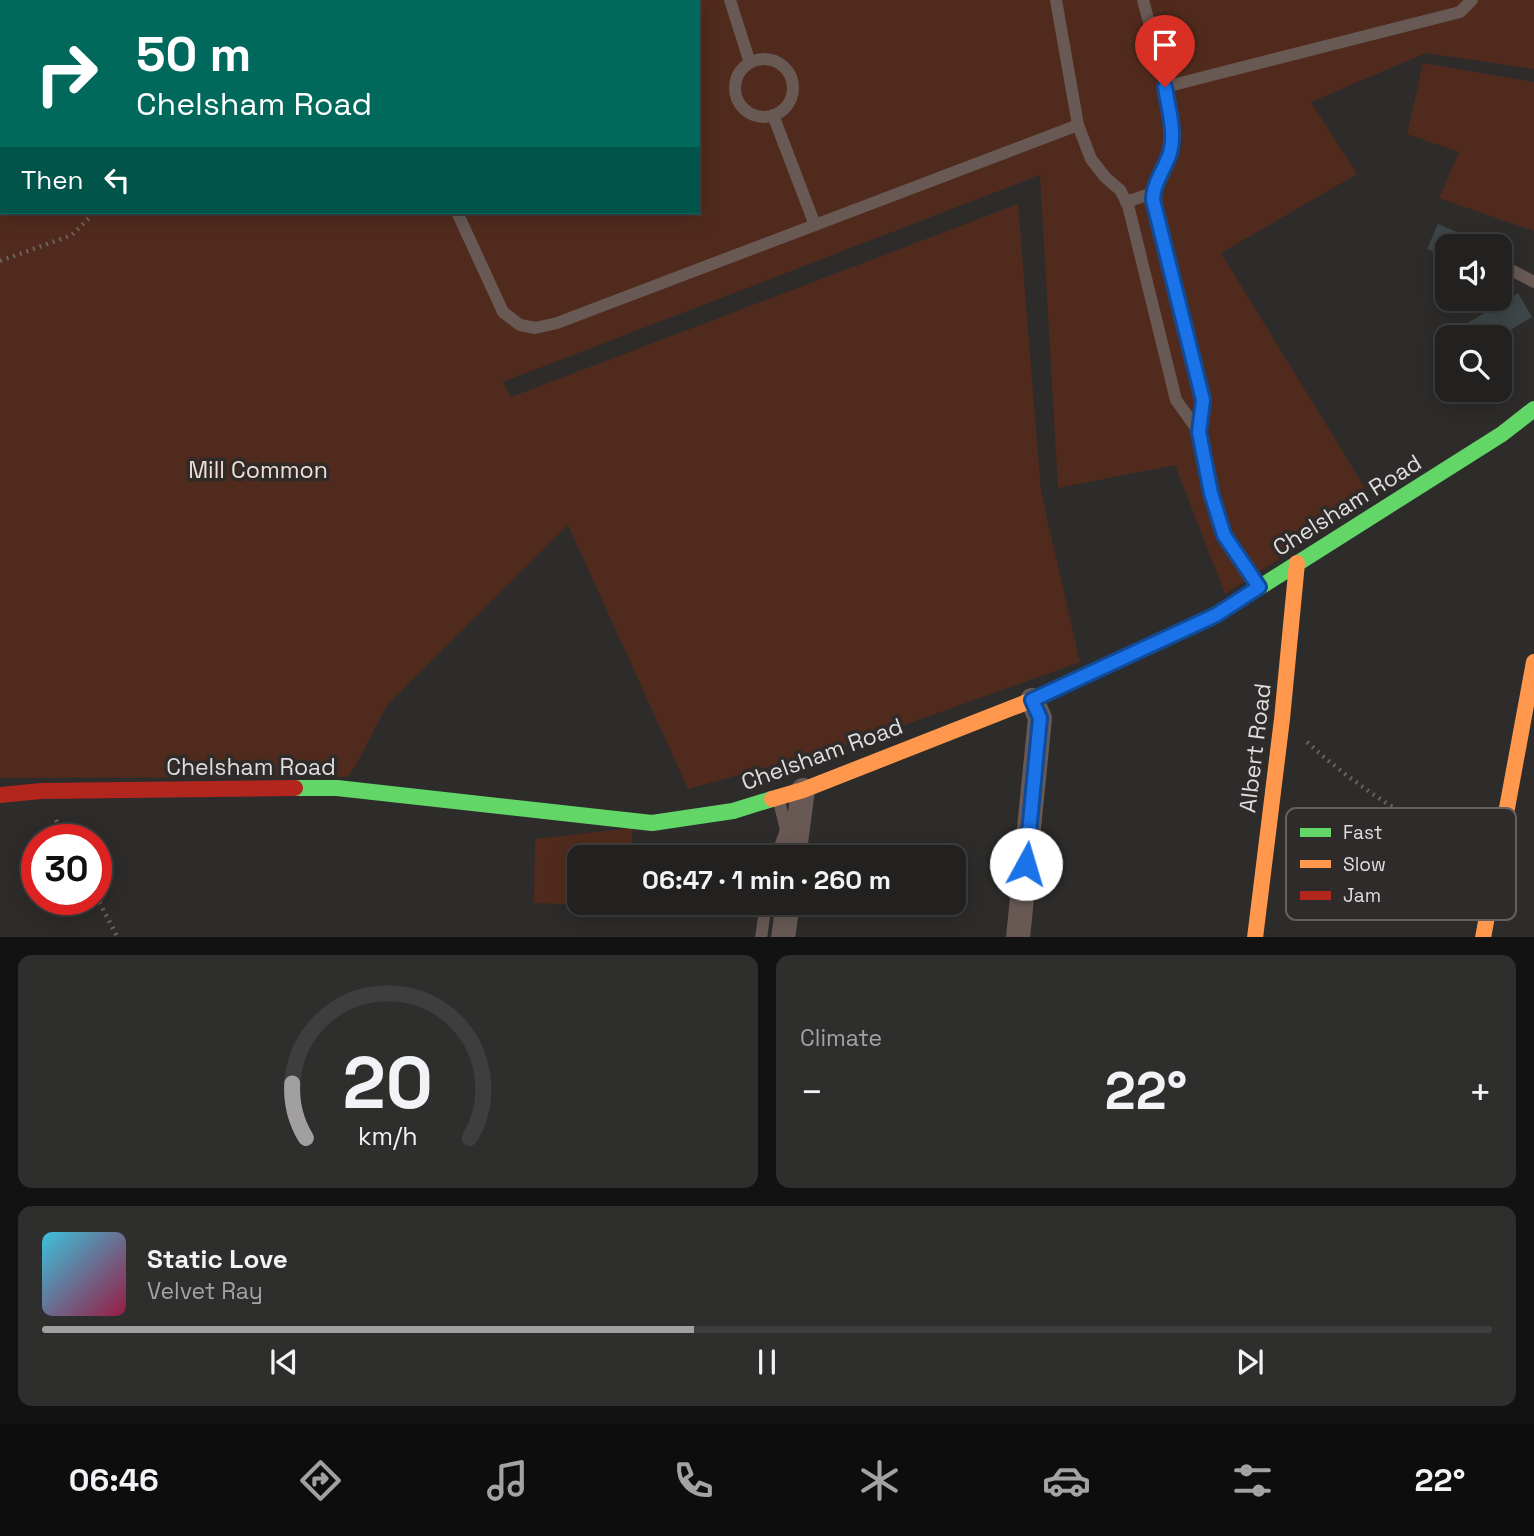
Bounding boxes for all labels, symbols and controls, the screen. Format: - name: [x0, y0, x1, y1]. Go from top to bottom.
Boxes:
- pin: [1135, 15, 1195, 87]
- text: 50 m: [136, 23, 251, 85]
- icon: arrive: [1146, 26, 1184, 64]
- icon: right: [21, 28, 112, 119]
- text: Chelsham Road: [136, 84, 372, 124]
- icon: left: [98, 161, 136, 199]
- text: Then: [21, 163, 84, 197]
- map controls: [1435, 234, 1512, 402]
- button: sound: [1435, 234, 1512, 311]
- button: search: [1435, 325, 1512, 402]
- street label: Chelsham Road: [1267, 447, 1427, 563]
- park label: Mill Common: [188, 455, 328, 485]
- street label: Albert Road: [1232, 682, 1278, 814]
- street label: Chelsham Road: [737, 711, 907, 797]
- street label: Chelsham Road: [166, 752, 336, 782]
- legend: [1286, 808, 1516, 920]
- text: Fast: [1343, 820, 1383, 845]
- speed limit sign: 30: [21, 824, 112, 915]
- position arrow: [989, 827, 1063, 901]
- text: Slow: [1343, 852, 1386, 877]
- text: 06:47 · 1 min · 260 m: [642, 863, 891, 897]
- text: Jam: [1343, 883, 1381, 908]
- text: Climate: [800, 1023, 882, 1053]
- text: 20: [343, 1036, 433, 1129]
- text: 22°: [1105, 1058, 1187, 1124]
- text: −: [800, 1068, 824, 1116]
- text: +: [1468, 1068, 1492, 1116]
- text: km/h: [358, 1119, 418, 1151]
- text: Static Love: [147, 1242, 288, 1276]
- text: Velvet Ray: [147, 1276, 263, 1306]
- icon: previous: [265, 1343, 303, 1381]
- icon: pause: [748, 1343, 786, 1381]
- icon: next: [1231, 1343, 1269, 1381]
- icon: directions: [296, 1456, 345, 1505]
- icon: music: [483, 1456, 532, 1505]
- icon: phone: [669, 1456, 718, 1505]
- icon: climate: [855, 1456, 904, 1505]
- icon: car: [1042, 1456, 1091, 1505]
- icon: filters: [1228, 1456, 1277, 1505]
- text: 06:46: [69, 1460, 159, 1500]
- text: 22°: [1415, 1460, 1465, 1500]

